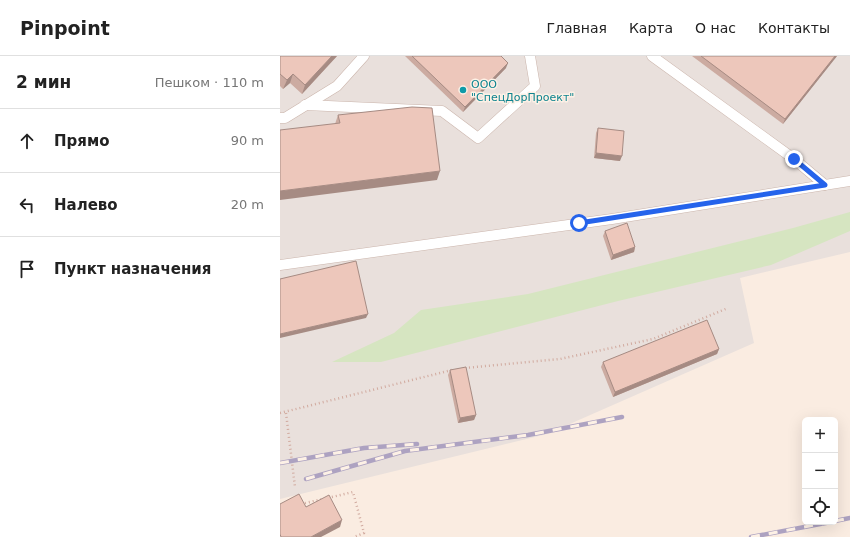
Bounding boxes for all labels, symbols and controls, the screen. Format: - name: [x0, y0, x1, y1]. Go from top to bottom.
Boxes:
- text: Pinpoint: [20, 17, 110, 39]
- text: Главная: [546, 20, 607, 36]
- text: Карта: [629, 20, 673, 36]
- text: О нас: [695, 20, 736, 36]
- text: Контакты: [758, 20, 830, 36]
- text: 2 мин: [16, 72, 71, 92]
- text: Пешком · 110 m: [155, 75, 264, 90]
- place label: ООО "СпецДорПроект": [471, 78, 574, 104]
- marker: ООО "СпецДорПроект": [458, 85, 468, 95]
- icon: ahead: [16, 130, 38, 152]
- text: Прямо: [54, 132, 110, 150]
- text: 90 m: [231, 133, 264, 148]
- route end: [785, 150, 803, 168]
- icon: left: [16, 194, 38, 216]
- text: Налево: [54, 196, 118, 214]
- text: 20 m: [231, 197, 264, 212]
- route start: [570, 214, 588, 232]
- icon: arrive: [16, 258, 38, 280]
- text: Пункт назначения: [54, 260, 211, 278]
- map controls: [802, 417, 838, 525]
- button: +: [802, 417, 838, 453]
- button: −: [802, 453, 838, 489]
- button: locate: [802, 489, 838, 525]

